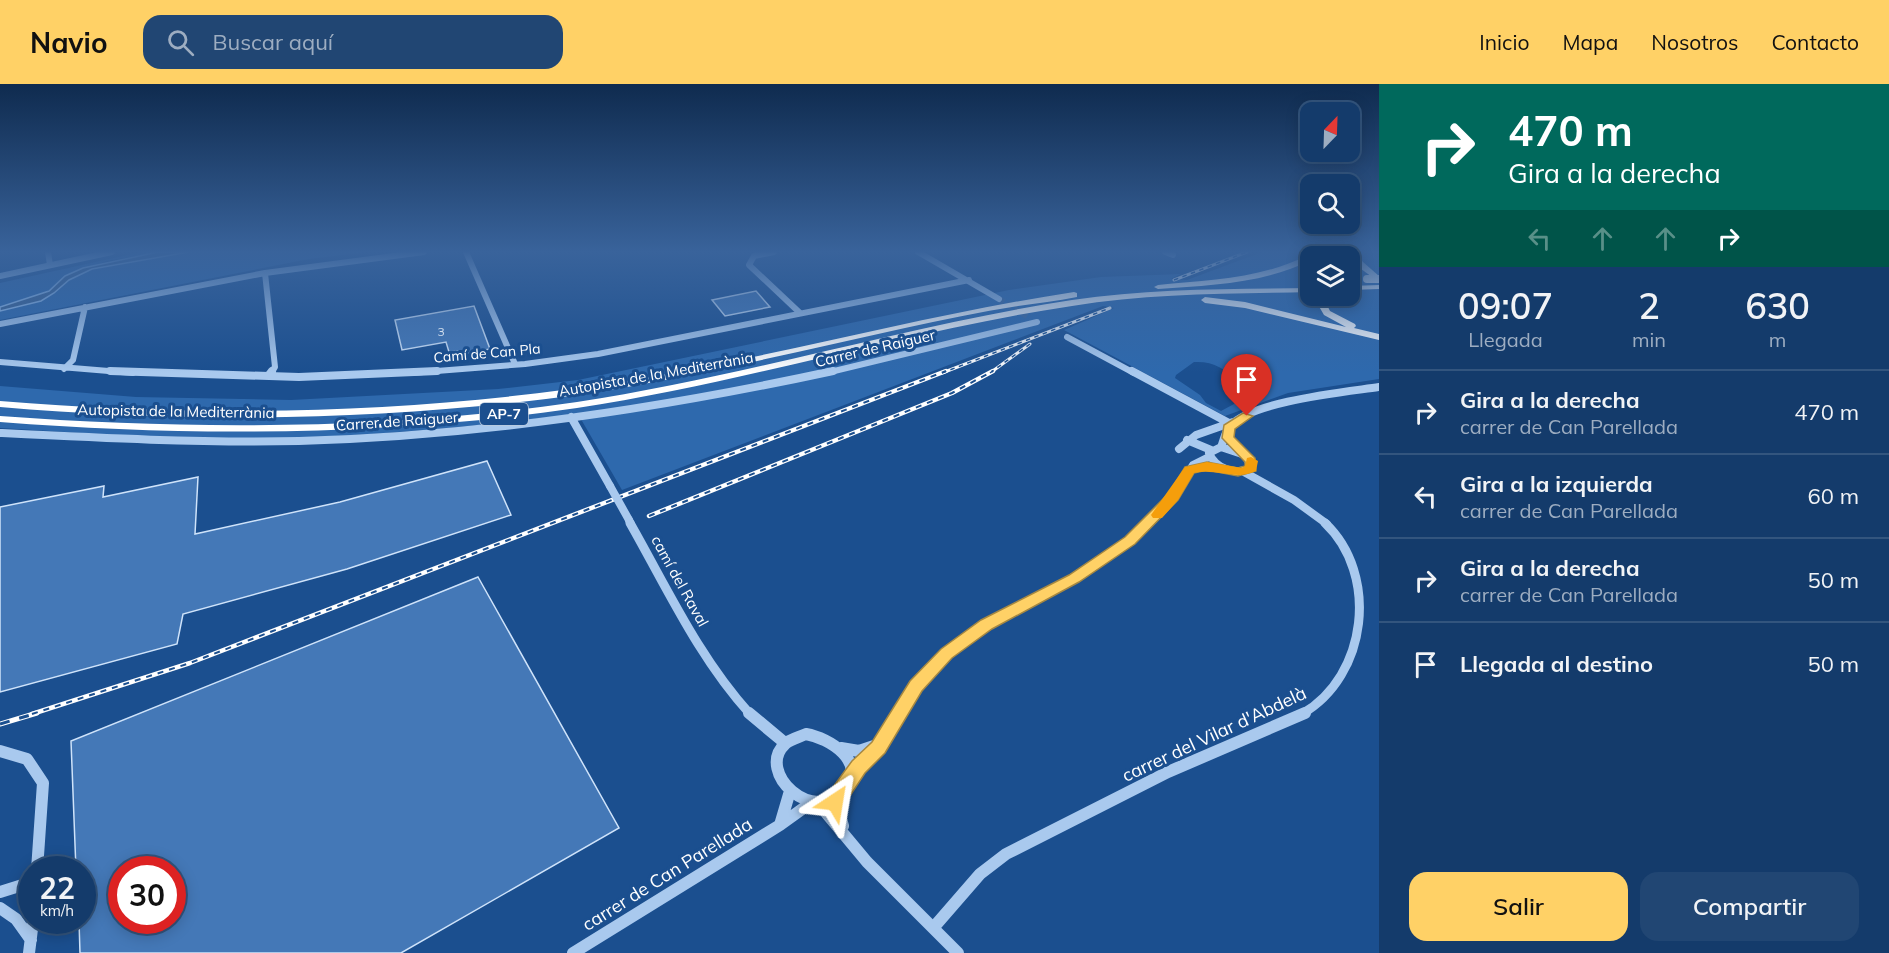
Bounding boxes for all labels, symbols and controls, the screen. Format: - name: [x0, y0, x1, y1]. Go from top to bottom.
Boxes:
- search box: [143, 15, 563, 69]
- text: Navio: [30, 25, 107, 60]
- icon: search: [164, 26, 197, 59]
- text: Buscar aquí: [212, 28, 333, 56]
- text: Inicio: [1479, 29, 1529, 55]
- text: Mapa: [1562, 29, 1618, 55]
- text: Nosotros: [1651, 29, 1738, 55]
- text: Contacto: [1771, 29, 1859, 55]
- north arrow: [1300, 102, 1360, 162]
- map controls: [1300, 102, 1360, 306]
- text: 470 m: [1508, 104, 1633, 157]
- icon: right: [1409, 108, 1487, 186]
- text: Gira a la derecha: [1508, 156, 1721, 190]
- button: search: [1300, 174, 1360, 234]
- icon: left: [1523, 222, 1556, 255]
- icon: ahead: [1586, 222, 1619, 255]
- icon: ahead: [1649, 222, 1682, 255]
- icon: right: [1712, 222, 1745, 255]
- button: layers: [1300, 246, 1360, 306]
- text: 09:07: [1458, 283, 1553, 328]
- text: 2: [1638, 283, 1660, 328]
- text: 630: [1745, 283, 1810, 328]
- house number: 3: [437, 324, 445, 339]
- street label: Carrer de Raiguer: [813, 325, 937, 371]
- text: Llegada: [1468, 327, 1543, 352]
- text: min: [1632, 327, 1666, 352]
- text: m: [1769, 327, 1786, 352]
- street label: Camí de Can Pla: [433, 339, 541, 367]
- street label: Autopista de la Mediterrània: [557, 348, 755, 400]
- pin: [1221, 354, 1272, 416]
- icon: arrive: [1230, 363, 1263, 396]
- text: Gira a la derecha: [1460, 386, 1640, 414]
- icon: right: [1409, 396, 1442, 429]
- text: 470 m: [1794, 398, 1859, 426]
- street label: Autopista de la Mediterrània: [77, 400, 275, 422]
- road number: AP-7: [480, 403, 528, 425]
- street label: Carrer de Raiguer: [335, 407, 459, 435]
- text: carrer de Can Parellada: [1460, 414, 1678, 439]
- text: Gira a la izquierda: [1460, 470, 1653, 498]
- icon: left: [1409, 480, 1442, 513]
- text: 60 m: [1808, 482, 1859, 510]
- text: carrer de Can Parellada: [1460, 498, 1678, 523]
- street label: camí del Raval: [647, 532, 713, 630]
- text: Gira a la derecha: [1460, 554, 1640, 582]
- icon: right: [1409, 564, 1442, 597]
- text: 50 m: [1808, 566, 1859, 594]
- text: carrer de Can Parellada: [1460, 582, 1678, 607]
- icon: arrive: [1409, 648, 1442, 681]
- text: Llegada al destino: [1460, 650, 1653, 678]
- text: 50 m: [1808, 650, 1859, 678]
- street label: carrer del Vilar d'Abdelà: [1118, 681, 1310, 787]
- position arrow: [803, 770, 867, 834]
- street label: carrer de Can Parellada: [578, 812, 756, 936]
- speed limit sign: 30: [108, 856, 186, 934]
- text: 22: [39, 869, 75, 907]
- button: Salir: [1409, 872, 1628, 941]
- button: Compartir: [1640, 872, 1859, 941]
- text: km/h: [40, 901, 74, 920]

